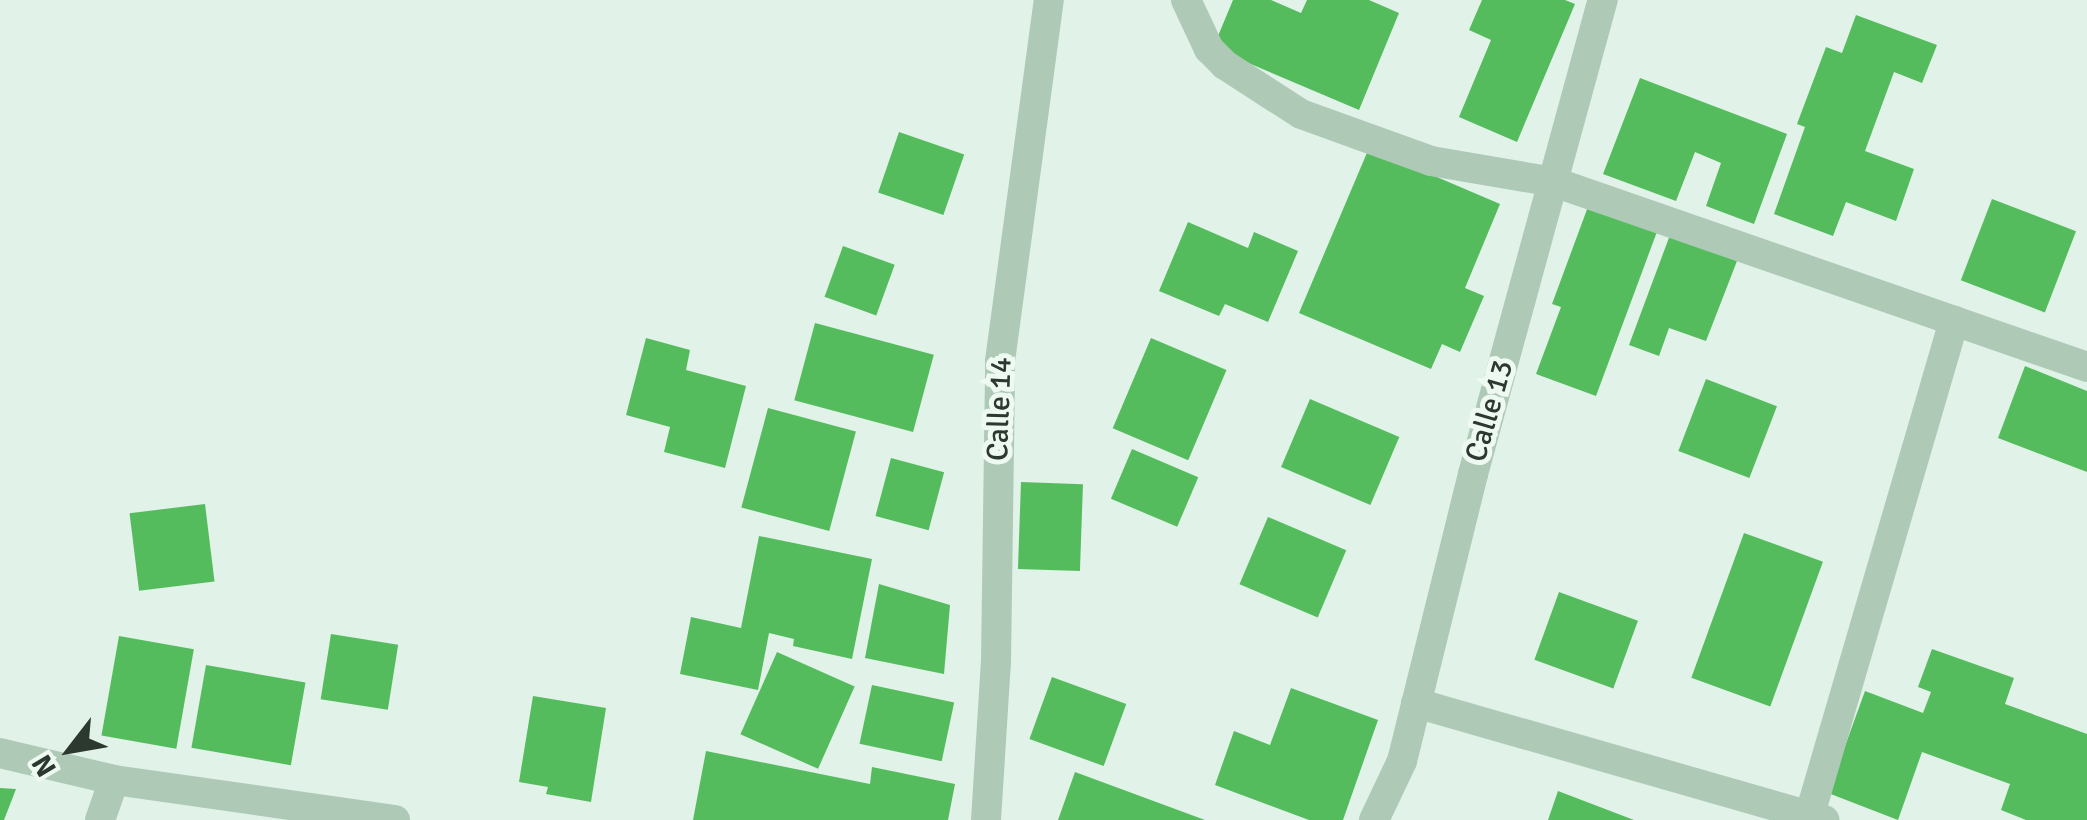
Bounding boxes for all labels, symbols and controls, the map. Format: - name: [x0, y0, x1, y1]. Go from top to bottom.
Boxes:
- street label: Calle 14: [980, 356, 1020, 462]
- street label: Calle 13: [1458, 356, 1522, 466]
- north arrow: [20, 700, 120, 800]
- text: N: [25, 748, 64, 783]

